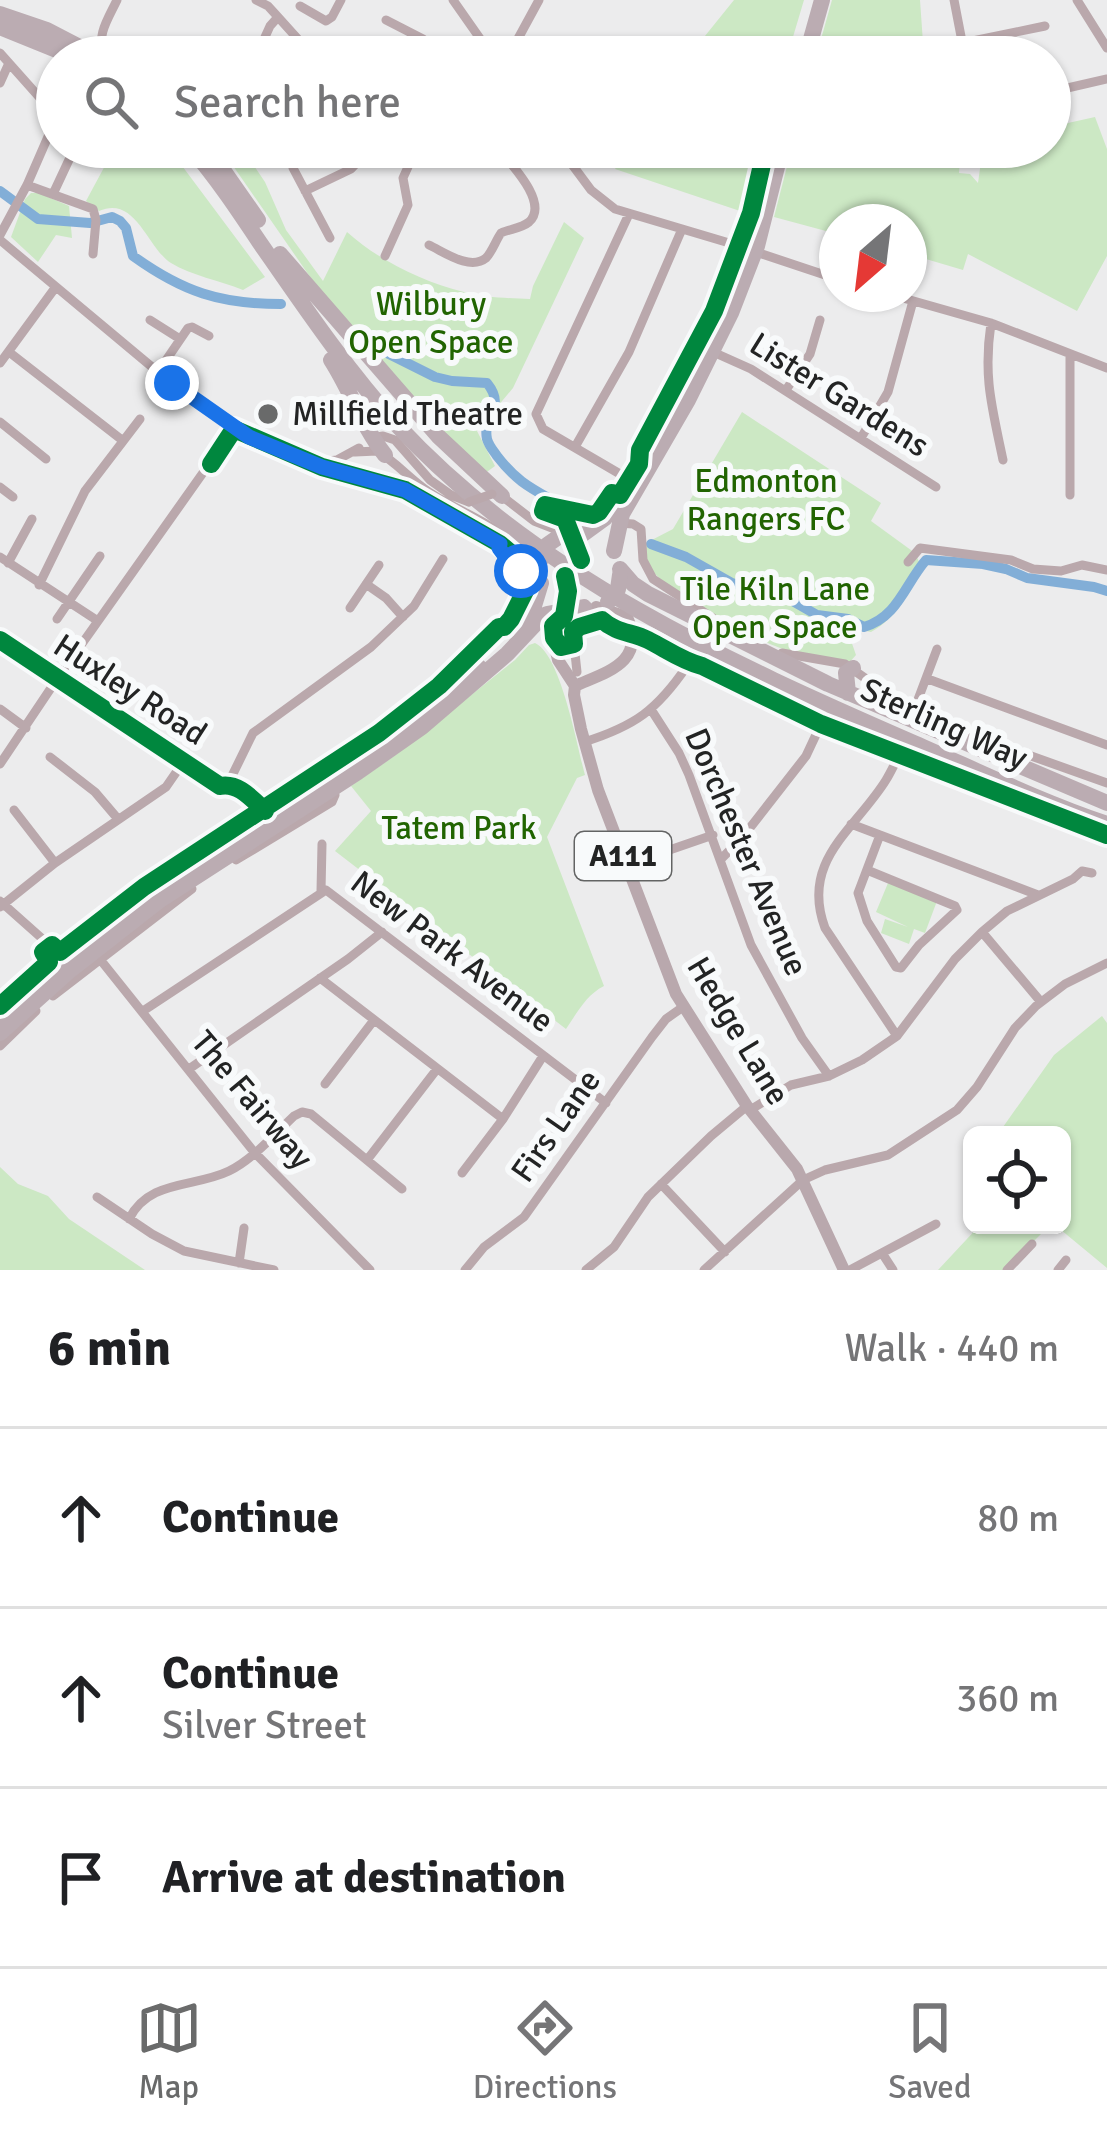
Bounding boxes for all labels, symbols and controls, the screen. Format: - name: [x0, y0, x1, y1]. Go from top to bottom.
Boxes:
- search box: [36, 36, 1071, 168]
- icon: search: [78, 69, 144, 135]
- text: Search here: [174, 75, 401, 130]
- north arrow: [819, 204, 927, 312]
- park label: Wilbury Open Space: [348, 284, 514, 363]
- street label: Lister Gardens: [742, 324, 936, 466]
- route end: [145, 356, 199, 410]
- place label: Millfield Theatre: [292, 394, 523, 435]
- marker: Millfield Theatre: [255, 401, 281, 427]
- park label: Edmonton Rangers FC: [686, 461, 846, 540]
- route start: [494, 544, 548, 598]
- park label: Tile Kiln Lane Open Space: [680, 569, 870, 648]
- street label: Huxley Road: [46, 625, 214, 755]
- street label: Sterling Way: [854, 669, 1034, 779]
- street label: Dorchester Avenue: [675, 722, 817, 982]
- park label: Tatem Park: [382, 808, 536, 849]
- road number: A111: [575, 832, 671, 880]
- street label: New Park Avenue: [342, 862, 562, 1042]
- street label: Hedge Lane: [678, 949, 798, 1113]
- street label: The Fairway: [182, 1022, 322, 1178]
- street label: Firs Lane: [502, 1062, 610, 1190]
- map controls: [963, 1126, 1071, 1234]
- button: locate: [963, 1126, 1071, 1234]
- text: 6 min: [48, 1317, 171, 1380]
- text: Walk · 440 m: [845, 1324, 1059, 1372]
- icon: ahead: [48, 1485, 114, 1551]
- text: Continue: [162, 1490, 339, 1545]
- text: 80 m: [977, 1494, 1059, 1542]
- text: Continue: [162, 1646, 339, 1701]
- icon: ahead: [48, 1665, 114, 1731]
- text: 360 m: [956, 1674, 1059, 1722]
- text: Silver Street: [162, 1701, 367, 1749]
- icon: arrive: [48, 1845, 114, 1911]
- text: Arrive at destination: [162, 1850, 566, 1905]
- tab: Map: [136, 1995, 202, 2108]
- tab: Directions: [473, 1995, 617, 2108]
- tab: Saved: [888, 1995, 971, 2108]

